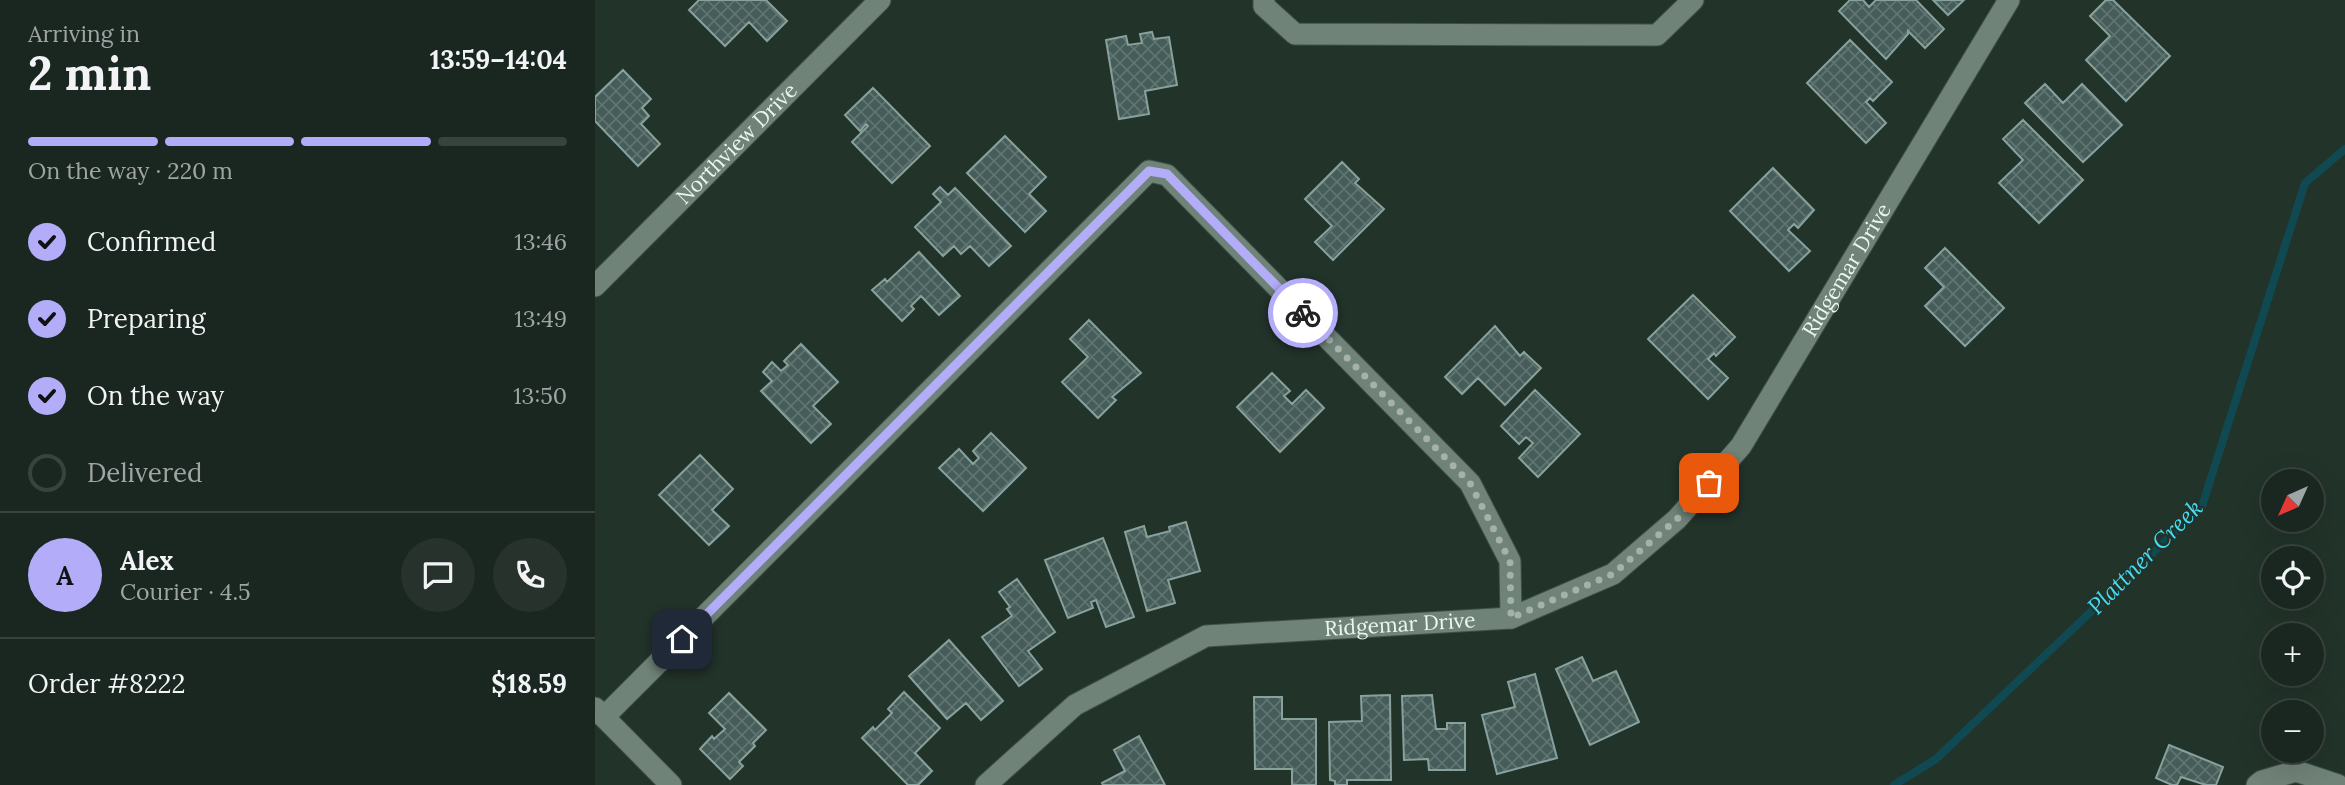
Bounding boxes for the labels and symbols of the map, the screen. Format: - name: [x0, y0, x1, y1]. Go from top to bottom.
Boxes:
- street label: Northview Drive: [670, 77, 803, 210]
- street label: Ridgemar Drive: [1796, 198, 1897, 342]
- courier: [1268, 278, 1338, 348]
- pin: [1679, 453, 1739, 513]
- north arrow: [2261, 469, 2324, 532]
- water label: Plattner Creek: [2081, 493, 2208, 620]
- street label: Ridgemar Drive: [1324, 606, 1476, 642]
- pin: [652, 609, 712, 669]

